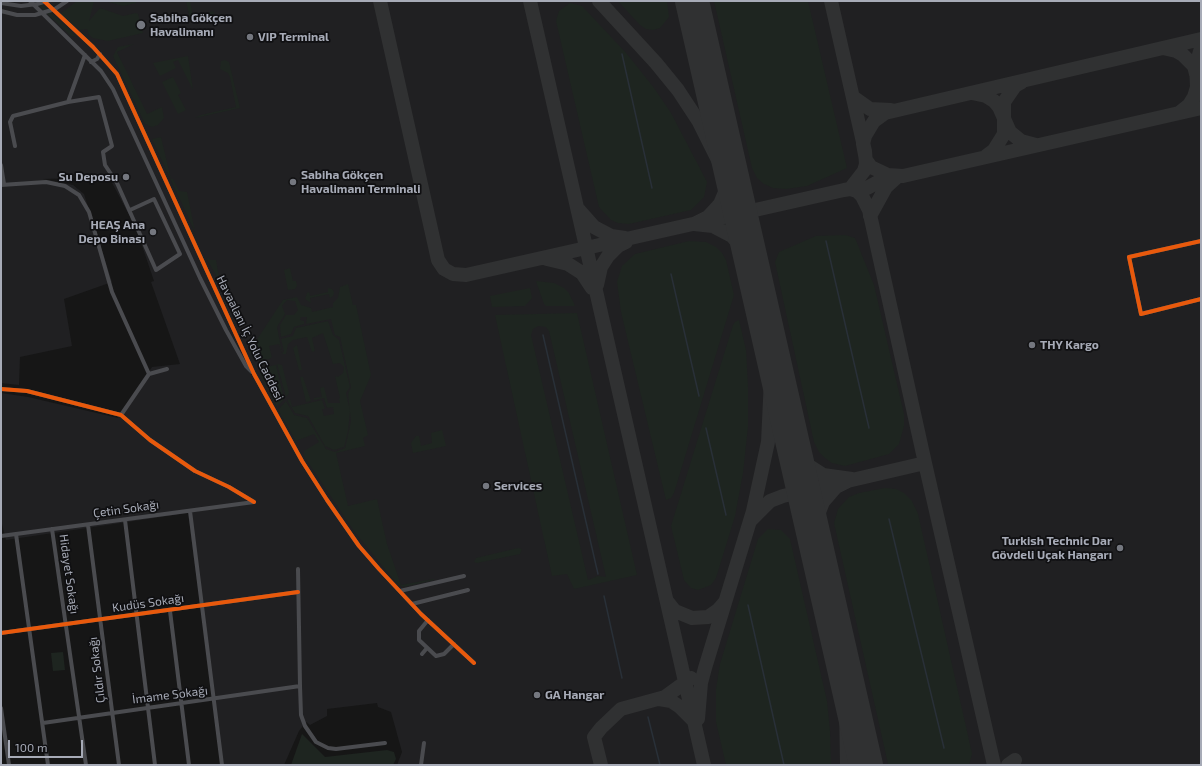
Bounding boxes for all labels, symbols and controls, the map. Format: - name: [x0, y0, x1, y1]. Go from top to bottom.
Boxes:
- place label: Sabiha Gökçen Havalimanı: [150, 11, 232, 39]
- marker: Sabiha Gökçen Havalimanı: [135, 19, 147, 31]
- place label: VIP Terminal: [258, 30, 329, 44]
- marker: VIP Terminal: [245, 32, 255, 42]
- place label: Sabiha Gökçen Havalimanı Terminali: [301, 168, 421, 196]
- place label: Su Deposu: [59, 170, 118, 184]
- marker: Su Deposu: [121, 172, 131, 182]
- marker: Sabiha Gökçen Havalimanı Terminali: [288, 177, 298, 187]
- place label: HEAŞ Ana Depo Binası: [78, 218, 145, 246]
- marker: HEAŞ Ana Depo Binası: [148, 227, 158, 237]
- street label: Havaalanı İç Yolu Caddesi: [213, 273, 287, 403]
- place label: THY Kargo: [1040, 338, 1099, 352]
- marker: THY Kargo: [1027, 340, 1037, 350]
- place label: Services: [494, 479, 542, 493]
- marker: Services: [481, 481, 491, 491]
- street label: Çetin Sokağı: [92, 497, 160, 521]
- street label: Hidayet Sokağı: [56, 533, 82, 615]
- place label: Turkish Technic Dar Gövdeli Uçak Hangarı: [992, 534, 1112, 562]
- marker: Turkish Technic Dar Gövdeli Uçak Hangarı: [1115, 543, 1125, 553]
- street label: Kudüs Sokağı: [111, 591, 185, 615]
- street label: Çıldır Sokağı: [86, 636, 108, 704]
- street label: İmame Sokağı: [132, 683, 208, 707]
- place label: GA Hangar: [545, 688, 604, 702]
- marker: GA Hangar: [532, 690, 542, 700]
- scale bar: [10, 732, 85, 758]
- text: 100 m: [15, 740, 47, 754]

